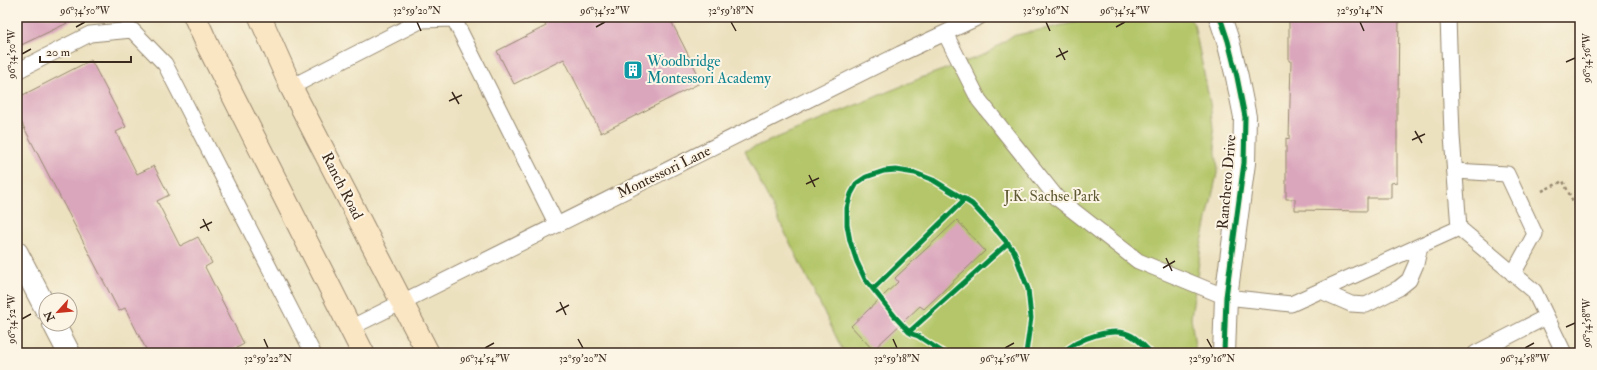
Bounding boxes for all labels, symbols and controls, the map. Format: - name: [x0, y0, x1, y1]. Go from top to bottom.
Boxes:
- text: 96°34'50"W: [59, 5, 111, 17]
- text: 32°59'20"N: [393, 5, 441, 17]
- text: 96°34'52"W: [579, 5, 631, 17]
- text: 32°59'18"N: [708, 5, 754, 17]
- text: 32°59'16"N: [1023, 5, 1069, 17]
- text: 96°34'54"W: [1099, 5, 1151, 17]
- text: 32°59'14"N: [1337, 5, 1383, 17]
- text: 96°34'50"W: [6, 28, 18, 80]
- text: 96°34'56"W: [1581, 32, 1593, 84]
- scale bar: [40, 38, 131, 64]
- text: 20 m: [46, 45, 71, 60]
- place label: Woodbridge Montessori Academy: [646, 52, 771, 88]
- building icon: Woodbridge Montessori Academy: [622, 59, 644, 81]
- street label: Ranchero Drive: [1213, 134, 1241, 230]
- street label: Montessori Lane: [614, 141, 714, 203]
- street label: Ranch Road: [317, 149, 367, 223]
- park label: J.K. Sachse Park: [1003, 187, 1100, 207]
- north arrow: [38, 292, 78, 332]
- text: 96°34'52"W: [6, 293, 18, 345]
- text: 96°34'58"W: [1581, 298, 1593, 349]
- text: N: [41, 308, 58, 325]
- text: 32°59'22"N: [244, 353, 292, 365]
- text: 96°34'54"W: [459, 353, 511, 365]
- text: 32°59'20"N: [559, 353, 607, 365]
- text: 32°59'18"N: [874, 353, 920, 365]
- text: 96°34'56"W: [979, 353, 1031, 365]
- text: 32°59'16"N: [1189, 353, 1235, 365]
- text: 96°34'58"W: [1499, 353, 1550, 365]

